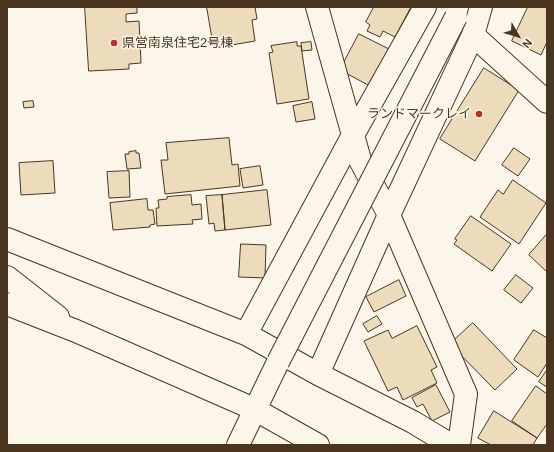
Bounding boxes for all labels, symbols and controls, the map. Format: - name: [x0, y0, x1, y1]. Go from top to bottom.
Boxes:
- north arrow: [498, 16, 538, 56]
- place label: 県営南泉住宅2号棟: [122, 35, 233, 51]
- text: N: [520, 37, 534, 50]
- marker: 県営南泉住宅2号棟: [109, 38, 119, 48]
- place label: ランドマークレイ: [367, 106, 471, 122]
- marker: ランドマークレイ: [474, 109, 484, 119]

